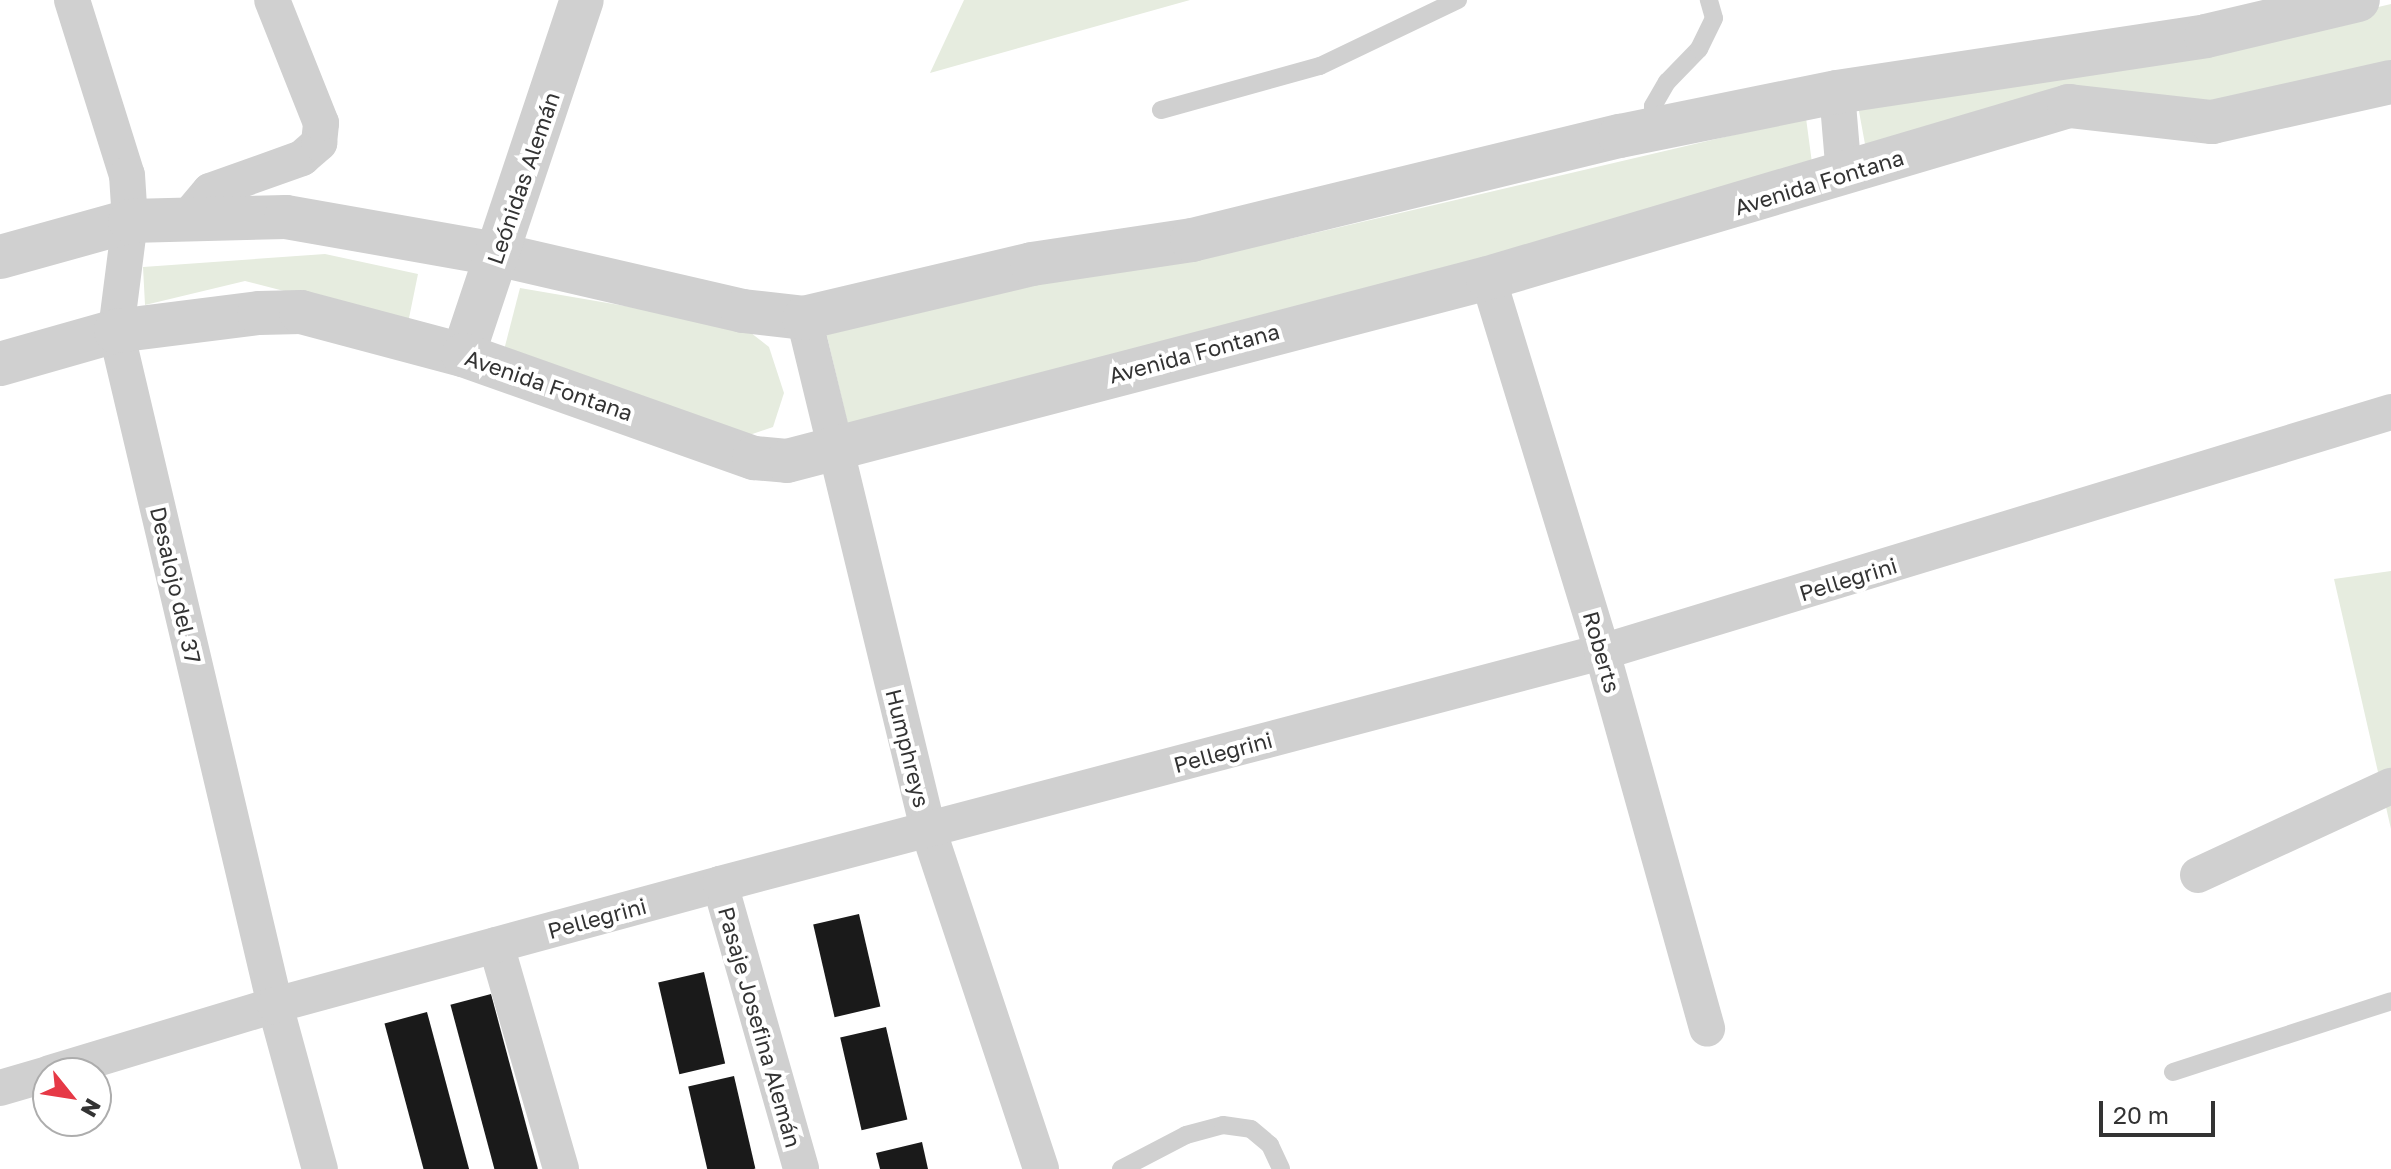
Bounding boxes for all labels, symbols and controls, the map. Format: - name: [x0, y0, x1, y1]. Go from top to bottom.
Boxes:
- street label: Leónidas Alemán: [481, 89, 565, 267]
- street label: Avenida Fontana: [1731, 144, 1907, 220]
- street label: Avenida Fontana: [1106, 318, 1282, 388]
- street label: Avenida Fontana: [462, 344, 636, 426]
- street label: Desalojo del 37: [145, 504, 207, 666]
- street label: Pellegrini: [1796, 552, 1900, 606]
- street label: Roberts: [1578, 608, 1626, 696]
- street label: Humphreys: [881, 686, 935, 810]
- street label: Pellegrini: [1171, 726, 1275, 778]
- street label: Pellegrini: [545, 892, 649, 944]
- street label: Pasaje Josefina Alemán: [713, 904, 807, 1150]
- north arrow: [32, 1057, 112, 1137]
- scale bar: [2103, 1085, 2219, 1135]
- text: N: [76, 1094, 107, 1122]
- text: 20 m: [2113, 1100, 2169, 1129]

